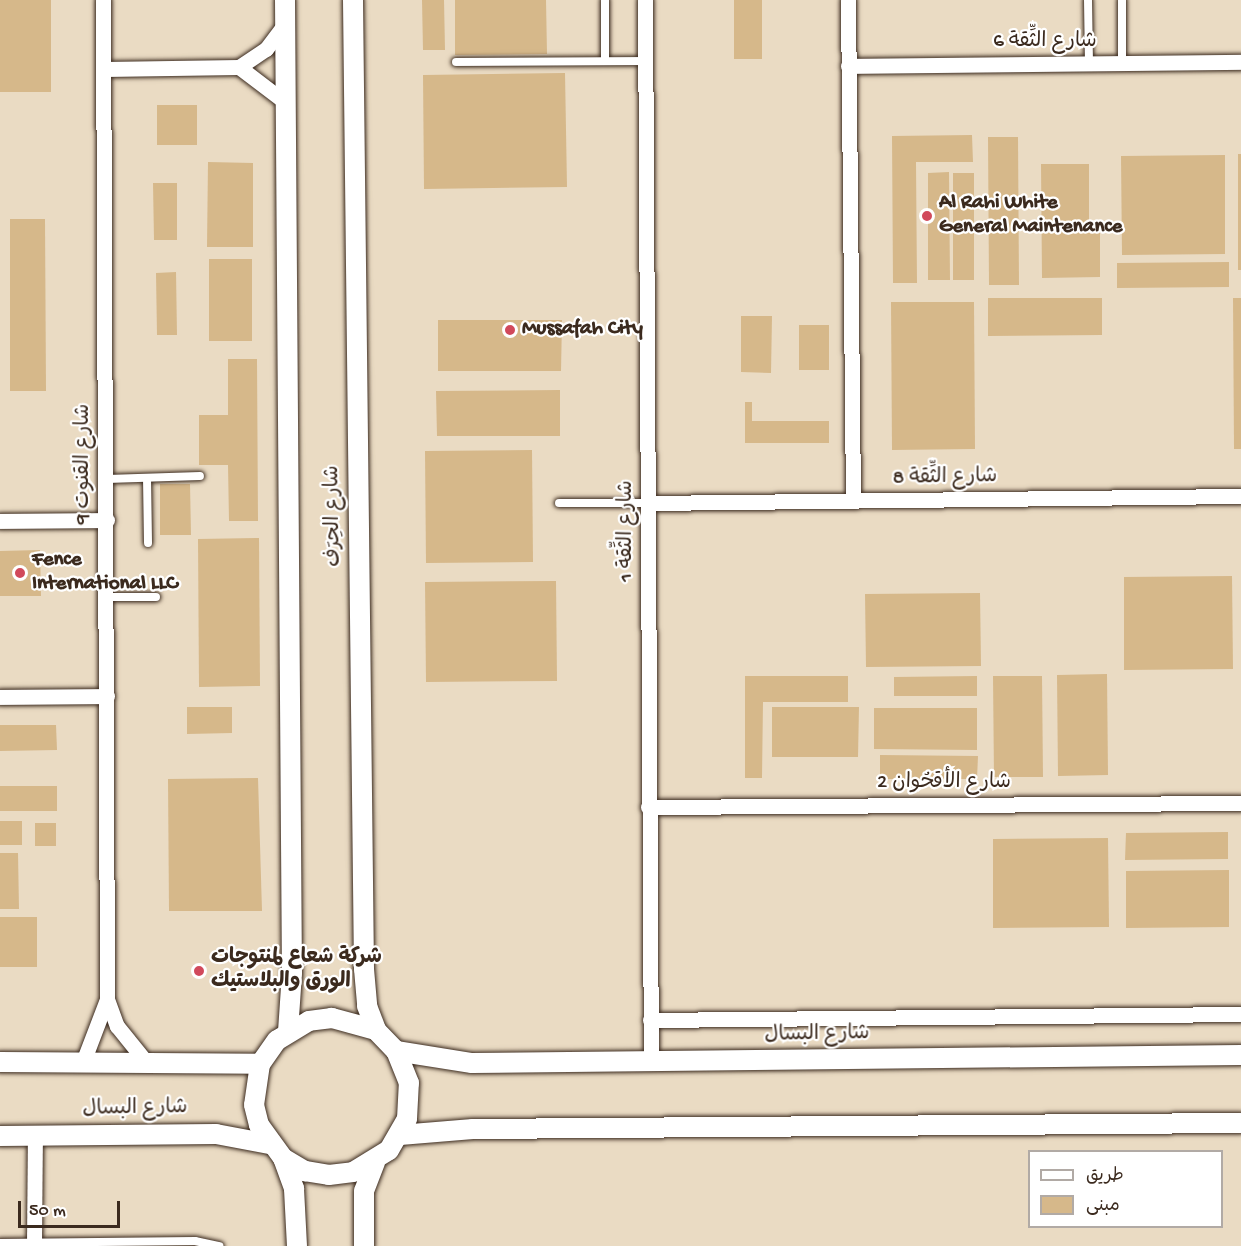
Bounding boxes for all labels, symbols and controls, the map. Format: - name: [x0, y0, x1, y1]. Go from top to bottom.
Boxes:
- street label: شارع الثِّقة 6: [993, 30, 1097, 56]
- place label: Al Rahi White General Maintenance: [939, 191, 1122, 241]
- marker: Al Rahi White General Maintenance: [920, 209, 934, 223]
- place label: Mussafah City: [522, 317, 643, 343]
- marker: Mussafah City: [503, 323, 517, 337]
- street label: شارع القنوت 9: [72, 404, 98, 524]
- street label: شارع الحِرَف: [322, 465, 348, 567]
- street label: شارع الثِّقة 8: [893, 465, 997, 493]
- street label: شارع الثِّقة 1: [615, 480, 641, 582]
- place label: Fence International LLC: [32, 548, 178, 598]
- marker: Fence International LLC: [13, 566, 27, 580]
- street label: شارع الأقحُوان 2: [877, 771, 1011, 797]
- place label: شركة شعاع لمنتوجات الورق والبلاستيك: [211, 946, 382, 996]
- marker: شركة شعاع لمنتوجات الورق والبلاستيك: [192, 964, 206, 978]
- street label: شارع البسال: [764, 1022, 870, 1050]
- street label: شارع البسال: [82, 1096, 188, 1124]
- legend: [1028, 1150, 1223, 1228]
- text: طريق: [1086, 1166, 1124, 1187]
- scale bar: [21, 1189, 123, 1227]
- text: مبنى: [1086, 1196, 1120, 1217]
- text: 50 m: [29, 1201, 66, 1222]

